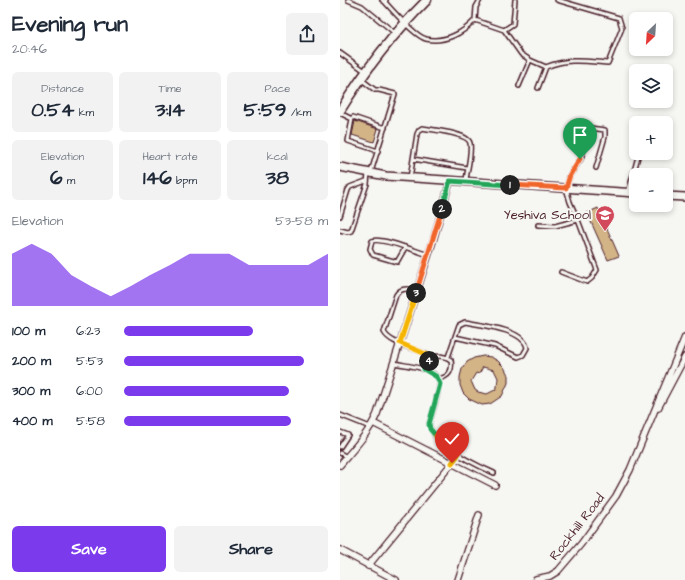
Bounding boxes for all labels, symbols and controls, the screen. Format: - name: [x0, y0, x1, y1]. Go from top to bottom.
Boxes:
- text: Evening run: [12, 9, 128, 40]
- north arrow: [629, 12, 673, 56]
- map controls: [629, 12, 673, 212]
- button: share: [286, 13, 328, 55]
- text: 20:46: [12, 40, 47, 58]
- button: layers: [629, 64, 673, 108]
- text: Distance: [41, 81, 84, 96]
- text: Time: [158, 81, 182, 96]
- text: Pace: [265, 81, 290, 96]
- text: 0.54: [31, 96, 74, 124]
- text: 3:14: [155, 96, 185, 124]
- text: 5:59: [243, 96, 286, 124]
- text: km: [74, 105, 94, 120]
- text: /km: [286, 105, 311, 120]
- button: +: [629, 116, 673, 160]
- pin: [563, 118, 597, 159]
- icon: arrive: [569, 124, 591, 146]
- text: Elevation: [41, 149, 84, 164]
- text: Heart rate: [142, 149, 198, 164]
- text: kcal: [267, 149, 288, 164]
- text: 6: [50, 164, 62, 192]
- text: 146: [143, 164, 172, 192]
- text: 38: [266, 164, 289, 192]
- button: −: [629, 168, 673, 212]
- text: m: [62, 173, 75, 188]
- text: bpm: [172, 173, 197, 188]
- pin: 1: [500, 175, 520, 195]
- text: 1: [509, 177, 511, 192]
- pin: 2: [432, 199, 452, 219]
- text: 2: [439, 201, 445, 216]
- school or university icon: Yeshiva School: [594, 204, 616, 232]
- place label: Yeshiva School: [504, 206, 591, 224]
- text: Elevation: [12, 212, 63, 230]
- text: 53–58 m: [275, 212, 328, 230]
- pin: 3: [406, 283, 426, 303]
- text: 3: [413, 285, 419, 300]
- text: 100 m: [12, 322, 45, 340]
- text: 6:23: [76, 322, 100, 340]
- pin: 4: [419, 351, 439, 371]
- text: 200 m: [12, 352, 51, 370]
- text: 5:53: [76, 352, 103, 370]
- text: 4: [425, 353, 433, 368]
- text: 300 m: [12, 382, 50, 400]
- text: 6:00: [76, 382, 103, 400]
- text: 400 m: [12, 412, 53, 430]
- text: 5:58: [76, 412, 105, 430]
- pin: [435, 422, 469, 463]
- icon: check: [441, 428, 463, 450]
- street label: Rockhill Road: [545, 490, 609, 564]
- button: Save: [12, 526, 166, 572]
- button: Share: [174, 526, 328, 572]

